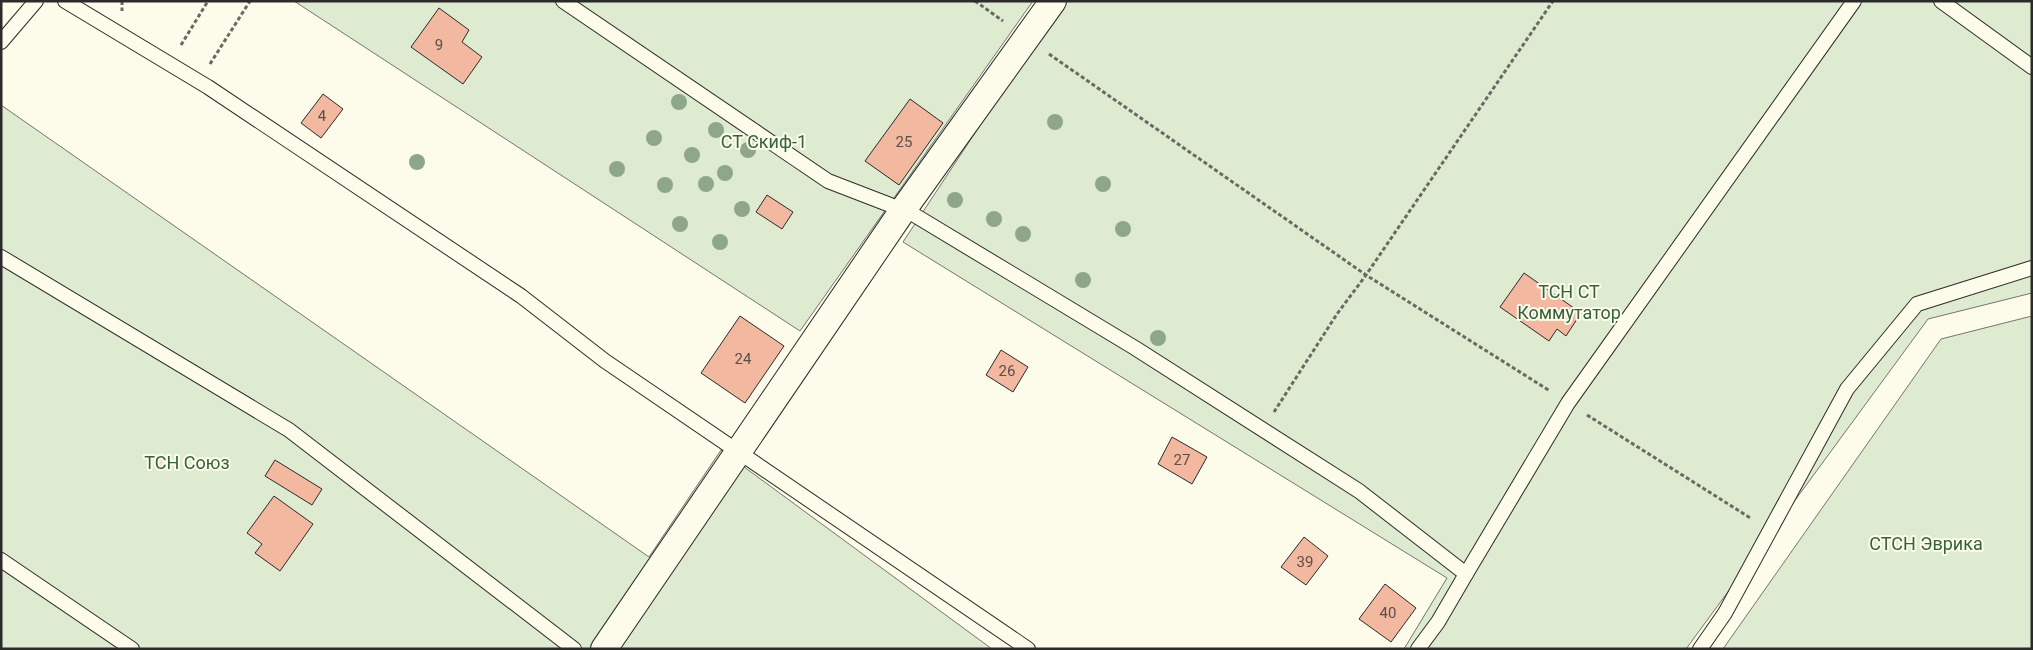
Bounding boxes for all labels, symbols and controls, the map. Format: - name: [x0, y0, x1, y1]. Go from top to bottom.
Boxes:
- house number: 9: [435, 36, 443, 54]
- house number: 4: [318, 107, 327, 125]
- park label: СТ Скиф-1: [721, 131, 807, 152]
- house number: 25: [896, 133, 912, 151]
- park label: ТСН СТ Коммутатор: [1517, 281, 1621, 323]
- house number: 24: [735, 350, 752, 368]
- house number: 26: [999, 362, 1015, 380]
- house number: 27: [1174, 451, 1190, 469]
- park label: ТСН Союз: [144, 452, 230, 473]
- park label: СТСН Эврика: [1869, 533, 1983, 554]
- house number: 39: [1297, 553, 1313, 571]
- house number: 40: [1380, 604, 1396, 622]

